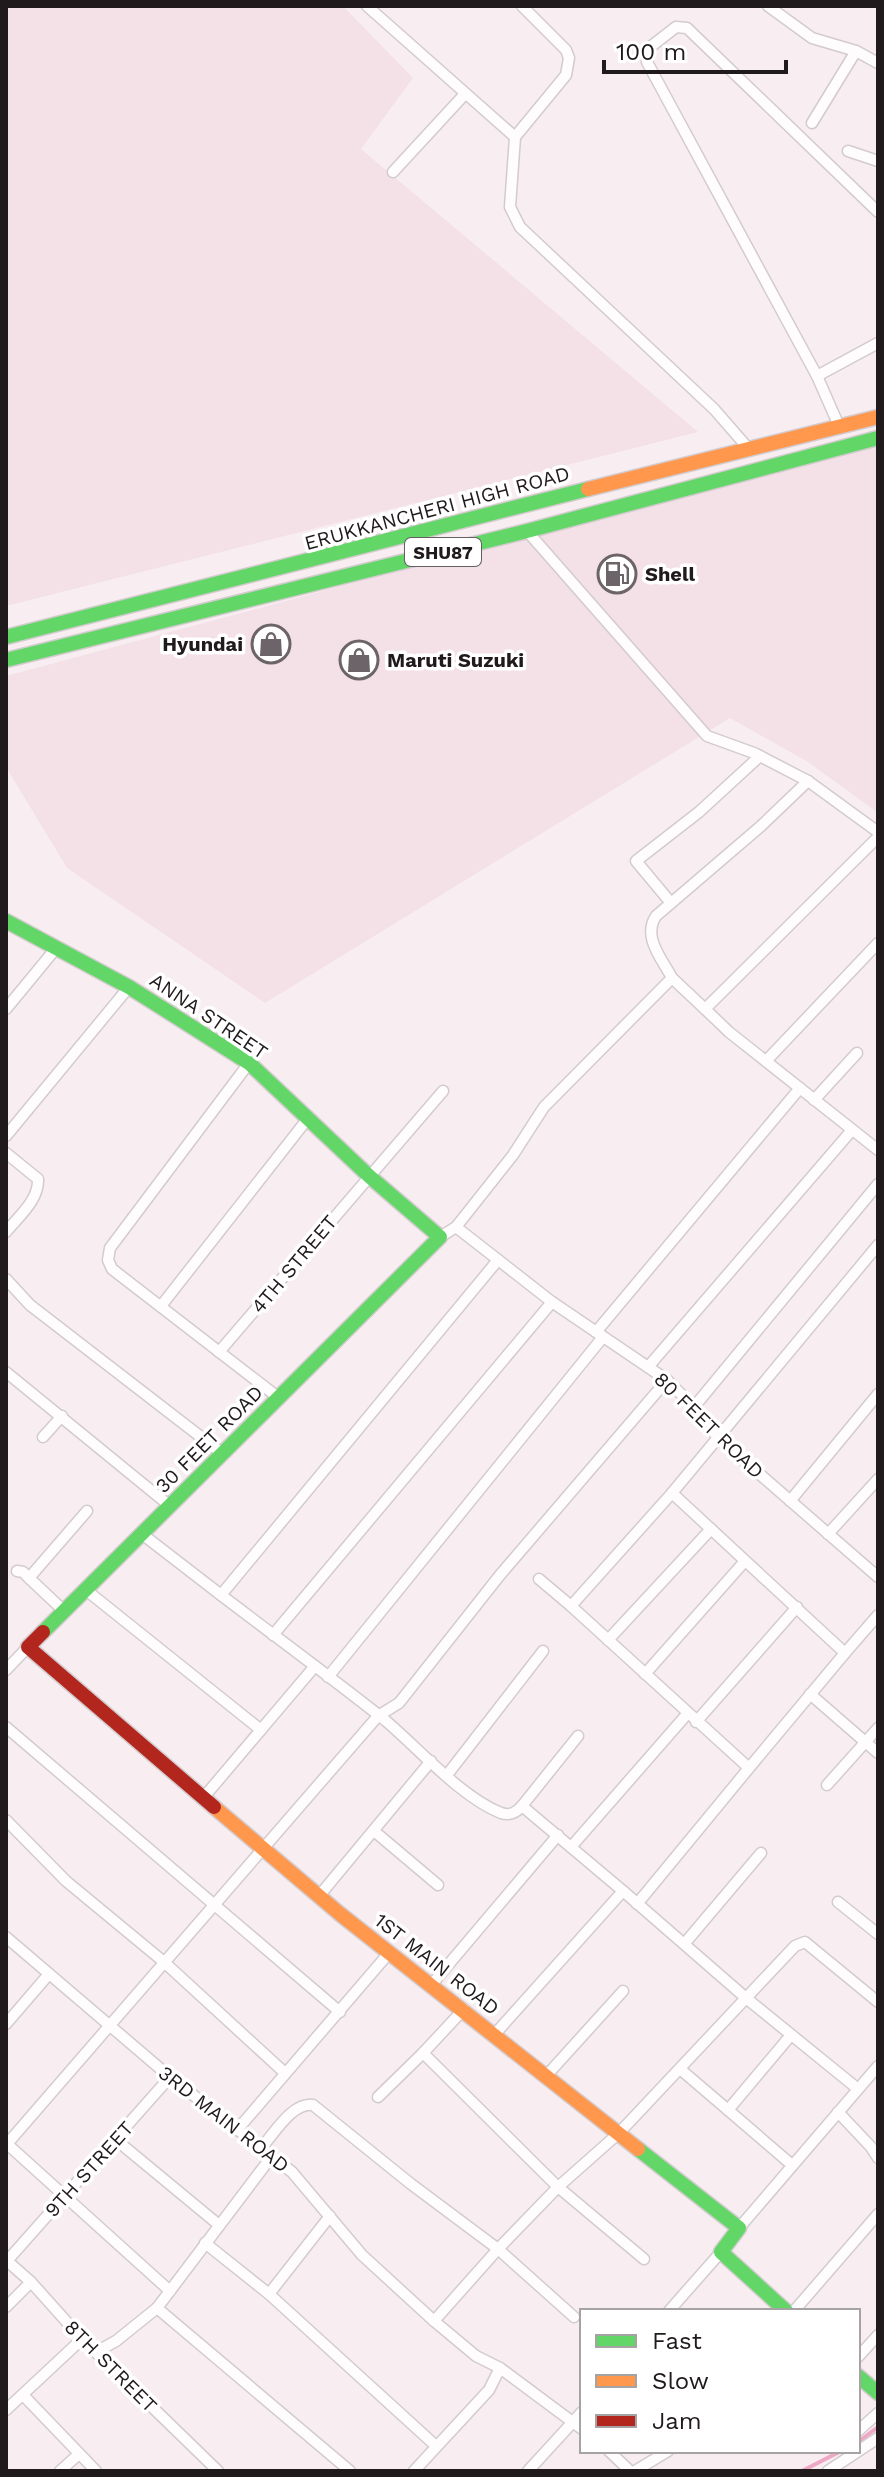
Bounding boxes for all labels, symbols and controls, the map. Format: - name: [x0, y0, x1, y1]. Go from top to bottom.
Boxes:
- scale bar: [604, 24, 786, 74]
- text: 100 m: [616, 38, 686, 66]
- street label: ERUKKANCHERI HIGH ROAD: [302, 461, 572, 555]
- road number: SHU87: [405, 538, 481, 566]
- fuel station icon: Shell: [596, 553, 638, 595]
- place label: Shell: [645, 562, 695, 586]
- shop icon: Hyundai: [250, 623, 292, 665]
- place label: Hyundai: [162, 632, 243, 656]
- shop icon: Maruti Suzuki: [338, 639, 380, 681]
- place label: Maruti Suzuki: [387, 648, 524, 672]
- street label: ANNA STREET: [146, 968, 272, 1064]
- street label: 4TH STREET: [246, 1210, 342, 1318]
- street label: 80 FEET ROAD: [649, 1367, 769, 1483]
- street label: 30 FEET ROAD: [150, 1380, 268, 1498]
- street label: 1ST MAIN ROAD: [370, 1908, 504, 2020]
- street label: 3RD MAIN ROAD: [154, 2061, 294, 2177]
- street label: 9TH STREET: [40, 2116, 138, 2222]
- legend: [580, 2309, 860, 2453]
- street label: 8TH STREET: [60, 2315, 162, 2417]
- text: Fast: [652, 2327, 702, 2355]
- text: Slow: [652, 2367, 709, 2395]
- text: Jam: [652, 2407, 702, 2435]

